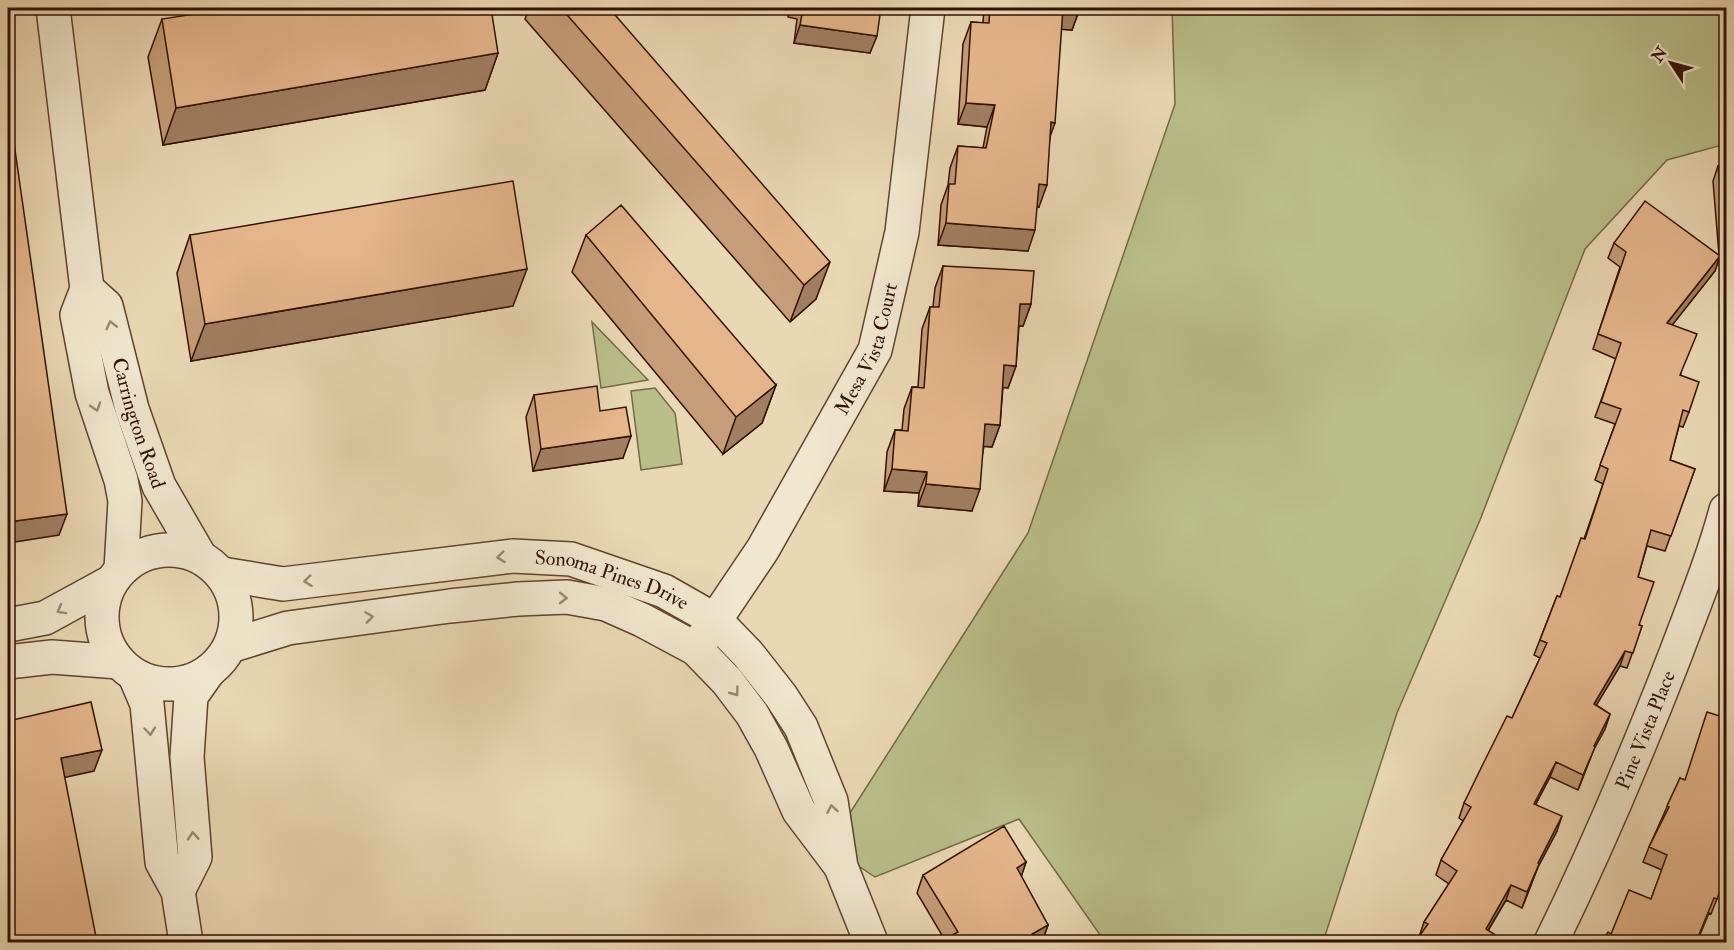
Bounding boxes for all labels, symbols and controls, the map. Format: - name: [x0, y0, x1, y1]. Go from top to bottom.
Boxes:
- north arrow: [1641, 33, 1701, 93]
- text: N: [1647, 43, 1672, 67]
- street label: Mesa Vista Court: [829, 280, 903, 419]
- one-way arrow: [106, 321, 119, 331]
- street label: Carrington Road: [107, 355, 171, 492]
- one-way arrow: [89, 401, 102, 412]
- street label: Sonoma Pines Drive: [534, 545, 693, 615]
- one-way arrow: [497, 551, 506, 563]
- one-way arrow: [303, 574, 312, 587]
- one-way arrow: [558, 591, 567, 604]
- one-way arrow: [57, 602, 67, 614]
- one-way arrow: [365, 611, 374, 624]
- street label: Pine Vista Place: [1610, 667, 1681, 794]
- one-way arrow: [728, 686, 739, 697]
- one-way arrow: [143, 727, 156, 736]
- one-way arrow: [826, 805, 838, 814]
- one-way arrow: [187, 832, 200, 841]

